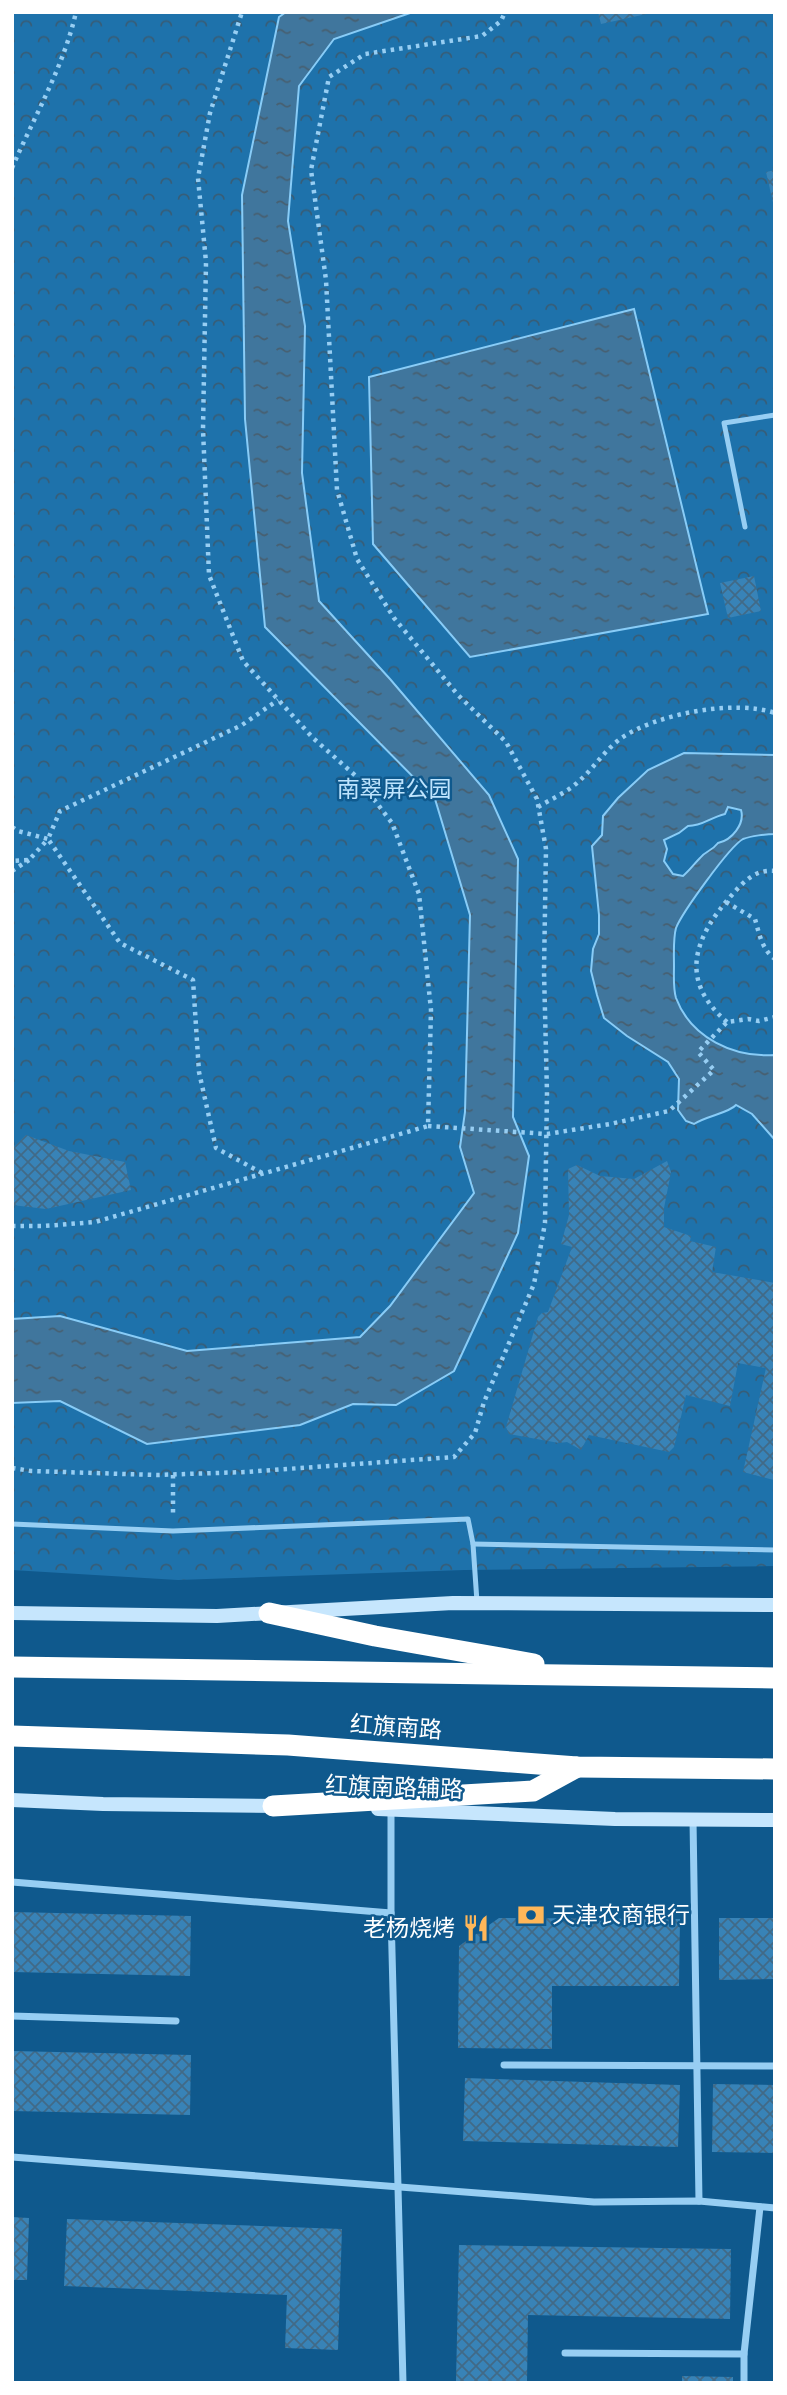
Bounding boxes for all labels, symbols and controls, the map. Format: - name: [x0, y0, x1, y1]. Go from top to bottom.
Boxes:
- park label: 南翠屏公园: [337, 774, 452, 804]
- street label: 红旗南路: [349, 1709, 443, 1745]
- street label: 红旗南路辅路: [325, 1770, 463, 1804]
- bank icon: 天津农商银行: [516, 1900, 546, 1930]
- place label: 天津农商银行: [552, 1900, 690, 1930]
- place label: 老杨烧烤: [363, 1913, 455, 1943]
- restaurant icon: 老杨烧烤: [461, 1913, 491, 1943]

